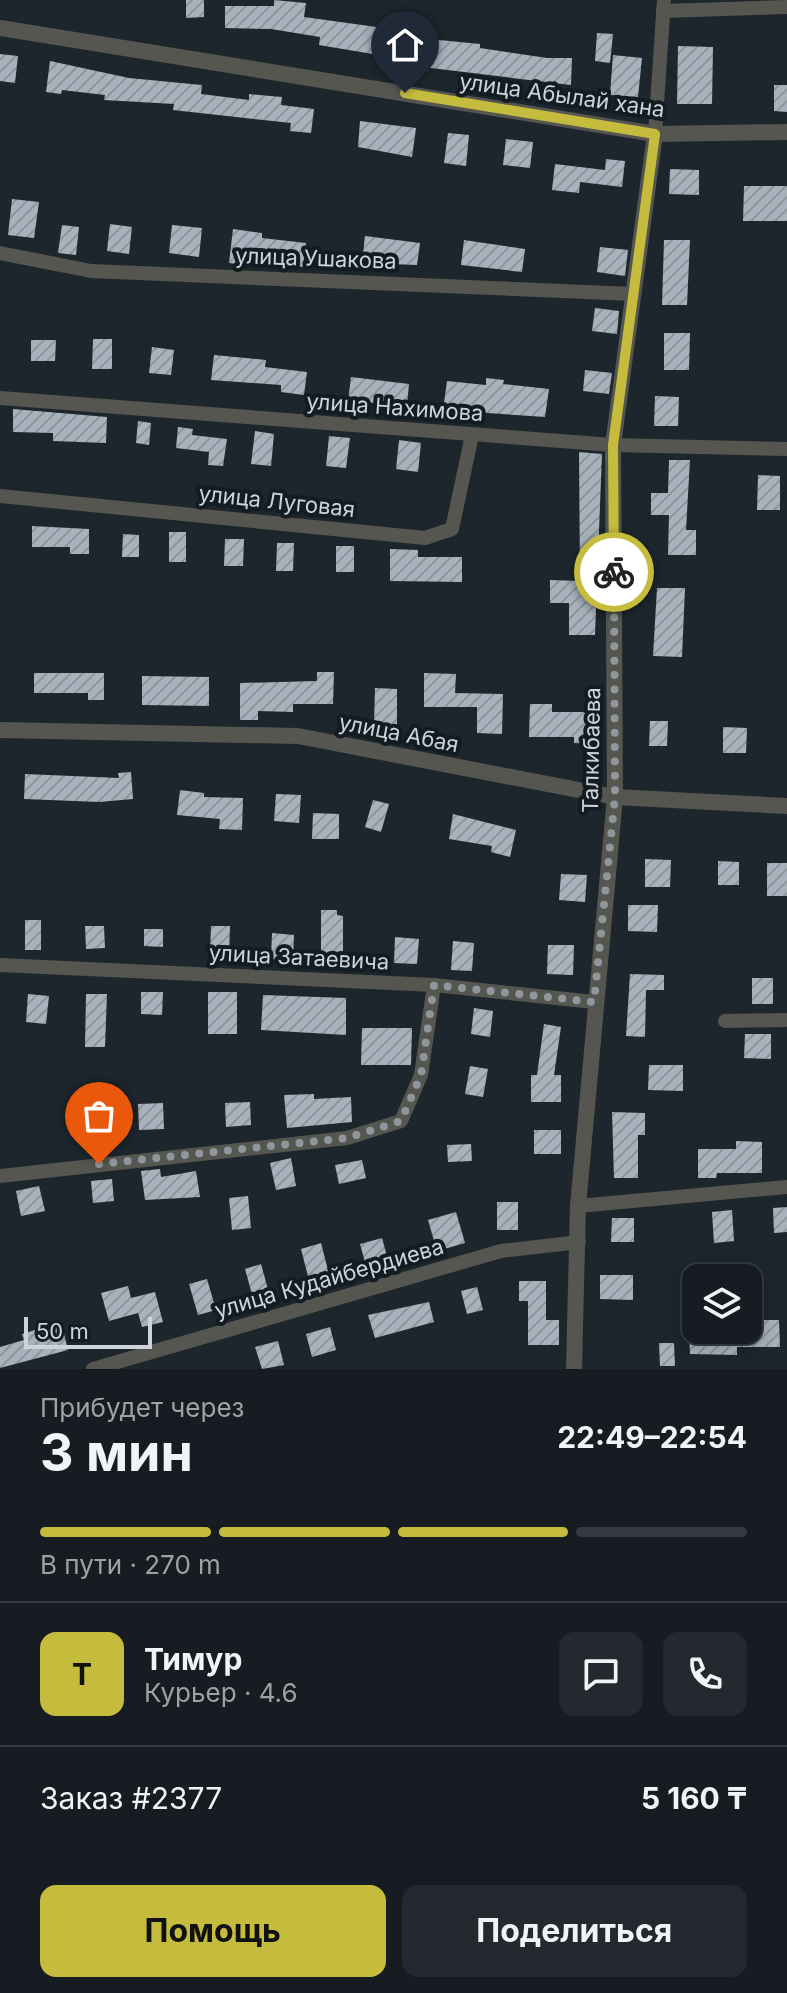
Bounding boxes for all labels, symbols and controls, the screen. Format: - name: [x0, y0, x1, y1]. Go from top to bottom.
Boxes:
- pin: [371, 11, 439, 93]
- icon: home: [383, 23, 427, 67]
- street label: улица Абылай хана: [458, 68, 666, 122]
- street label: улица Ушакова: [235, 242, 397, 274]
- street label: улица Нахимова: [306, 388, 484, 426]
- street label: улица Луговая: [198, 480, 356, 522]
- courier: [574, 532, 654, 612]
- icon: bike: [592, 550, 636, 594]
- street label: Талкибаева: [577, 687, 605, 813]
- street label: улица Абая: [337, 709, 461, 757]
- street label: улица Затаевича: [208, 939, 390, 975]
- pin: [65, 1082, 133, 1164]
- icon: bag: [77, 1094, 121, 1138]
- street label: улица Кудайбердиева: [212, 1233, 446, 1323]
- map controls: [682, 1264, 762, 1344]
- button: layers: [682, 1264, 762, 1344]
- scale bar: [24, 1313, 152, 1349]
- text: 50 m: [36, 1318, 89, 1344]
- text: Прибудет через: [40, 1392, 244, 1423]
- text: 22:49–22:54: [557, 1419, 747, 1455]
- text: 3 мин: [40, 1421, 193, 1484]
- text: В пути · 270 m: [40, 1549, 221, 1580]
- button: chat: [559, 1632, 643, 1716]
- button: phone: [663, 1632, 747, 1716]
- text: Тимур: [144, 1641, 242, 1677]
- text: Т: [72, 1656, 92, 1692]
- text: Курьер · 4.6: [144, 1677, 298, 1708]
- text: Заказ #2377: [40, 1780, 222, 1816]
- text: 5 160 ₸: [641, 1780, 747, 1816]
- button: Помощь: [40, 1885, 386, 1977]
- button: Поделиться: [402, 1885, 747, 1977]

